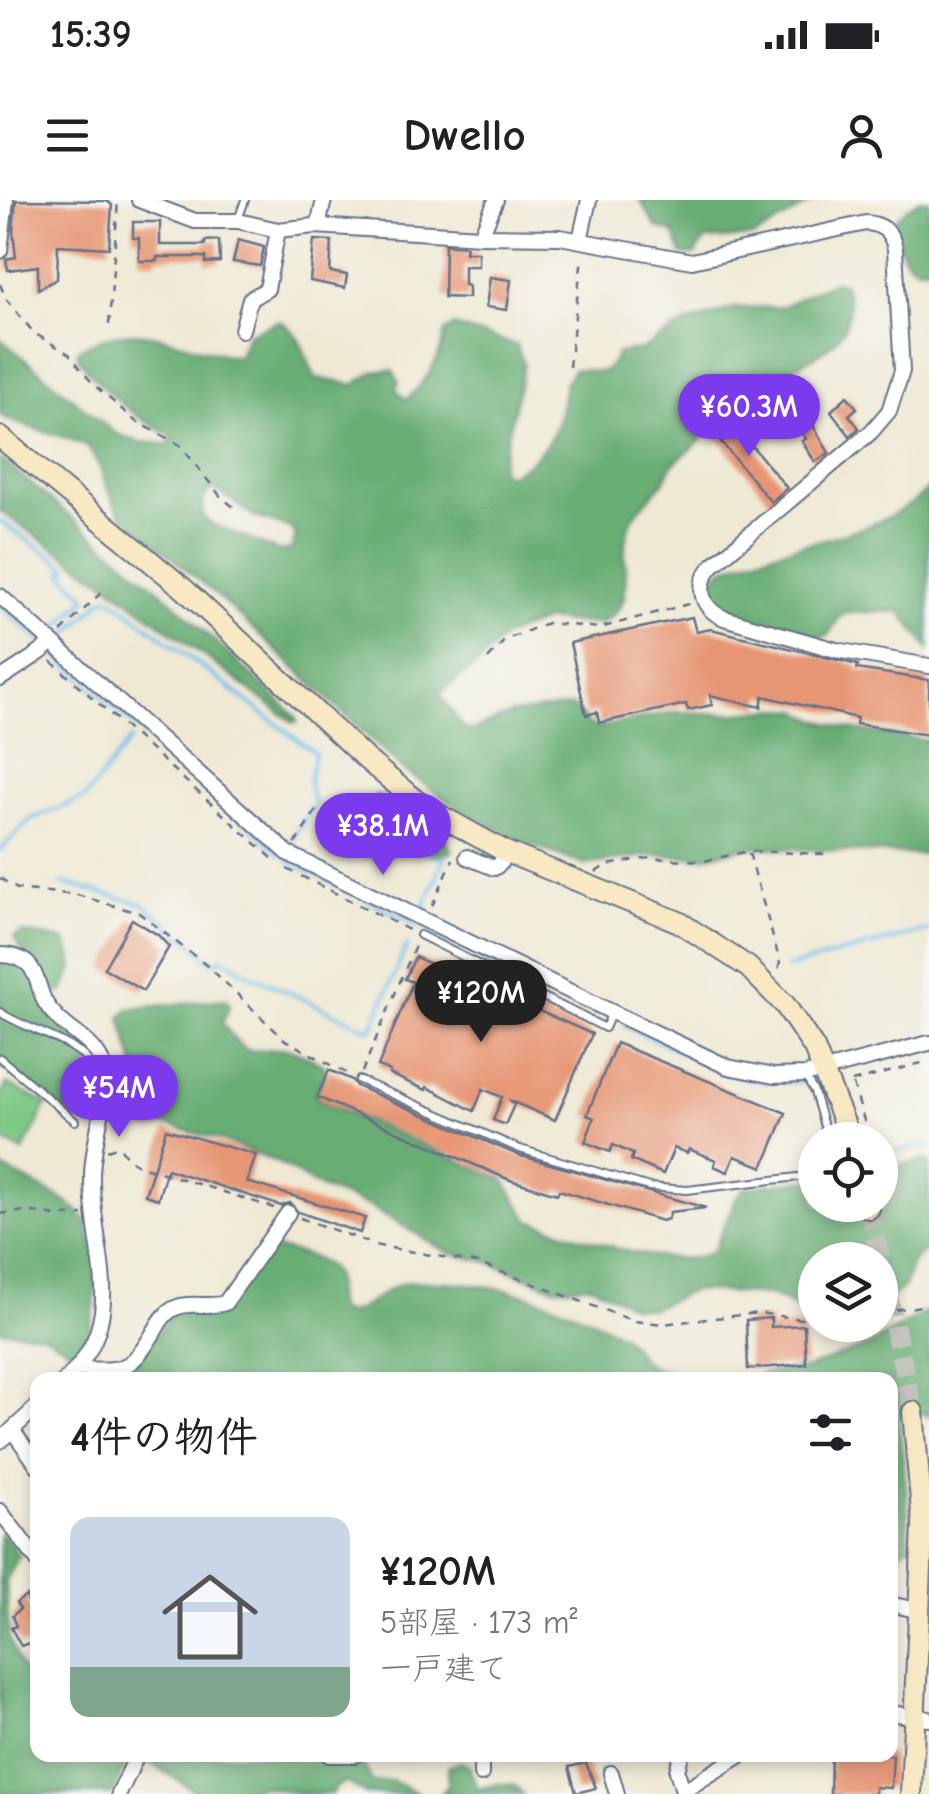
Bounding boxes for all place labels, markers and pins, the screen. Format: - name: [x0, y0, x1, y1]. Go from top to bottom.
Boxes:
- pin: ¥60.3M: [668, 374, 830, 459]
- pin: ¥38.1M: [302, 793, 464, 878]
- pin: ¥120M: [411, 960, 551, 1045]
- pin: ¥54M: [60, 1055, 178, 1140]

